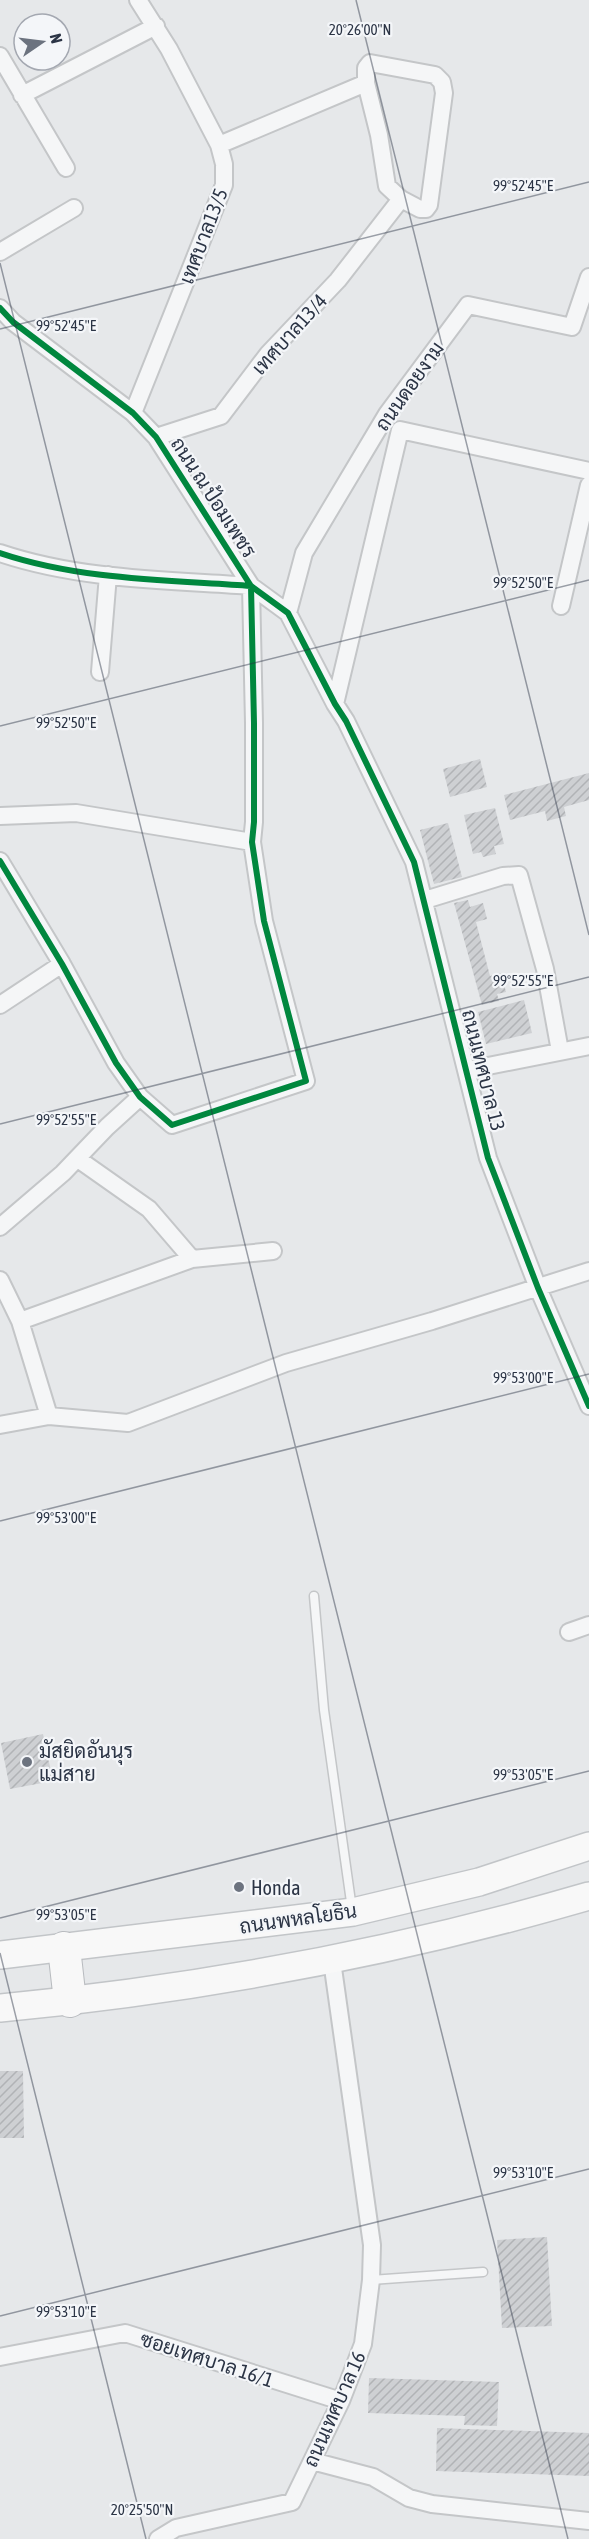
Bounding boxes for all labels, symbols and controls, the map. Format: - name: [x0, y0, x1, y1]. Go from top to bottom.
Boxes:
- north arrow: [12, 12, 72, 72]
- text: 20°26'00"N: [329, 21, 391, 38]
- text: N: [47, 32, 66, 45]
- text: 99°52'45"E: [493, 177, 554, 194]
- street label: เทศบาล13/5: [174, 185, 232, 287]
- street label: เทศบาล13/4: [247, 289, 331, 379]
- text: 99°52'45"E: [36, 317, 97, 334]
- street label: ถนนดอยงาม: [370, 337, 448, 435]
- street label: ถนน ณ ป้อมเพชร: [167, 433, 261, 561]
- text: 99°52'50"E: [493, 574, 554, 591]
- text: 99°52'50"E: [36, 714, 97, 731]
- text: 99°52'55"E: [493, 972, 554, 989]
- street label: ถนนเทศบาล 13: [458, 1007, 510, 1133]
- text: 99°52'55"E: [36, 1111, 97, 1128]
- text: 99°53'00"E: [493, 1369, 554, 1386]
- text: 99°53'00"E: [36, 1509, 97, 1526]
- place label: มัสยิดอันนุร แม่สาย: [39, 1739, 133, 1785]
- marker: มัสยิดอันนุร แม่สาย: [20, 1755, 34, 1769]
- text: 99°53'05"E: [493, 1766, 554, 1783]
- place label: Honda: [251, 1876, 301, 1899]
- marker: Honda: [232, 1880, 246, 1894]
- street label: ถนนพหลโยธิน: [238, 1897, 358, 1938]
- text: 99°53'05"E: [36, 1906, 97, 1923]
- text: 99°53'10"E: [493, 2164, 554, 2181]
- text: 99°53'10"E: [36, 2303, 97, 2320]
- street label: ซอยเทศบาล 16/1: [137, 2327, 277, 2391]
- street label: ถนนเทศบาล 16: [298, 2348, 370, 2470]
- text: 20°25'50"N: [111, 2501, 173, 2518]

